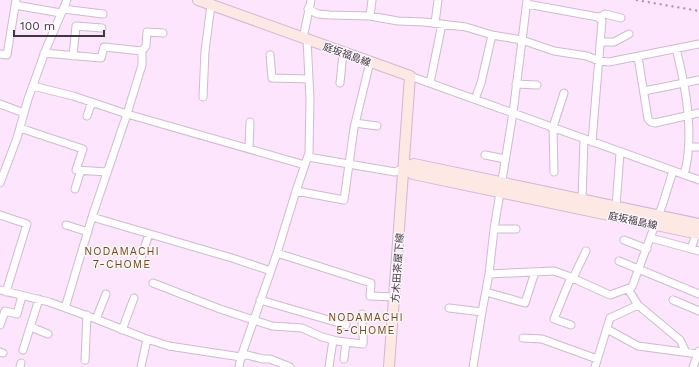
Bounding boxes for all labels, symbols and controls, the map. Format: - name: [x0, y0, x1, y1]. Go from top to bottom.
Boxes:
- scale bar: [14, 12, 104, 38]
- text: 100 m: [20, 19, 55, 33]
- street label: 庭坂福島線: [321, 41, 372, 68]
- street label: 庭坂福島線: [607, 210, 658, 231]
- street label: 方木田茶屋下線: [390, 233, 405, 303]
- district label: NODAMACHI 7-CHOME: [84, 245, 160, 271]
- district label: NODAMACHI 5-CHOME: [328, 311, 404, 337]

